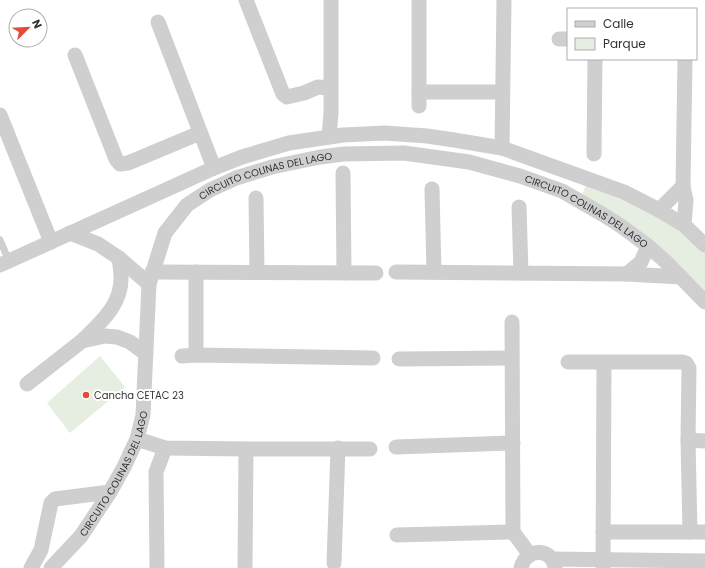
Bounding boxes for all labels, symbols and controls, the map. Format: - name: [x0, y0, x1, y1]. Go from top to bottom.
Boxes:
- north arrow: [8, 8, 48, 48]
- legend: [567, 8, 697, 60]
- text: Calle: [603, 15, 634, 32]
- text: N: [28, 17, 46, 31]
- text: Parque: [603, 35, 646, 52]
- street label: CIRCUITO COLINAS DEL LAGO: [196, 149, 333, 203]
- street label: CIRCUITO COLINAS DEL LAGO: [523, 171, 651, 252]
- place label: Cancha CETAC 23: [94, 388, 184, 403]
- marker: Cancha CETAC 23: [81, 390, 91, 400]
- street label: CIRCUITO COLINAS DEL LAGO: [76, 410, 151, 539]

